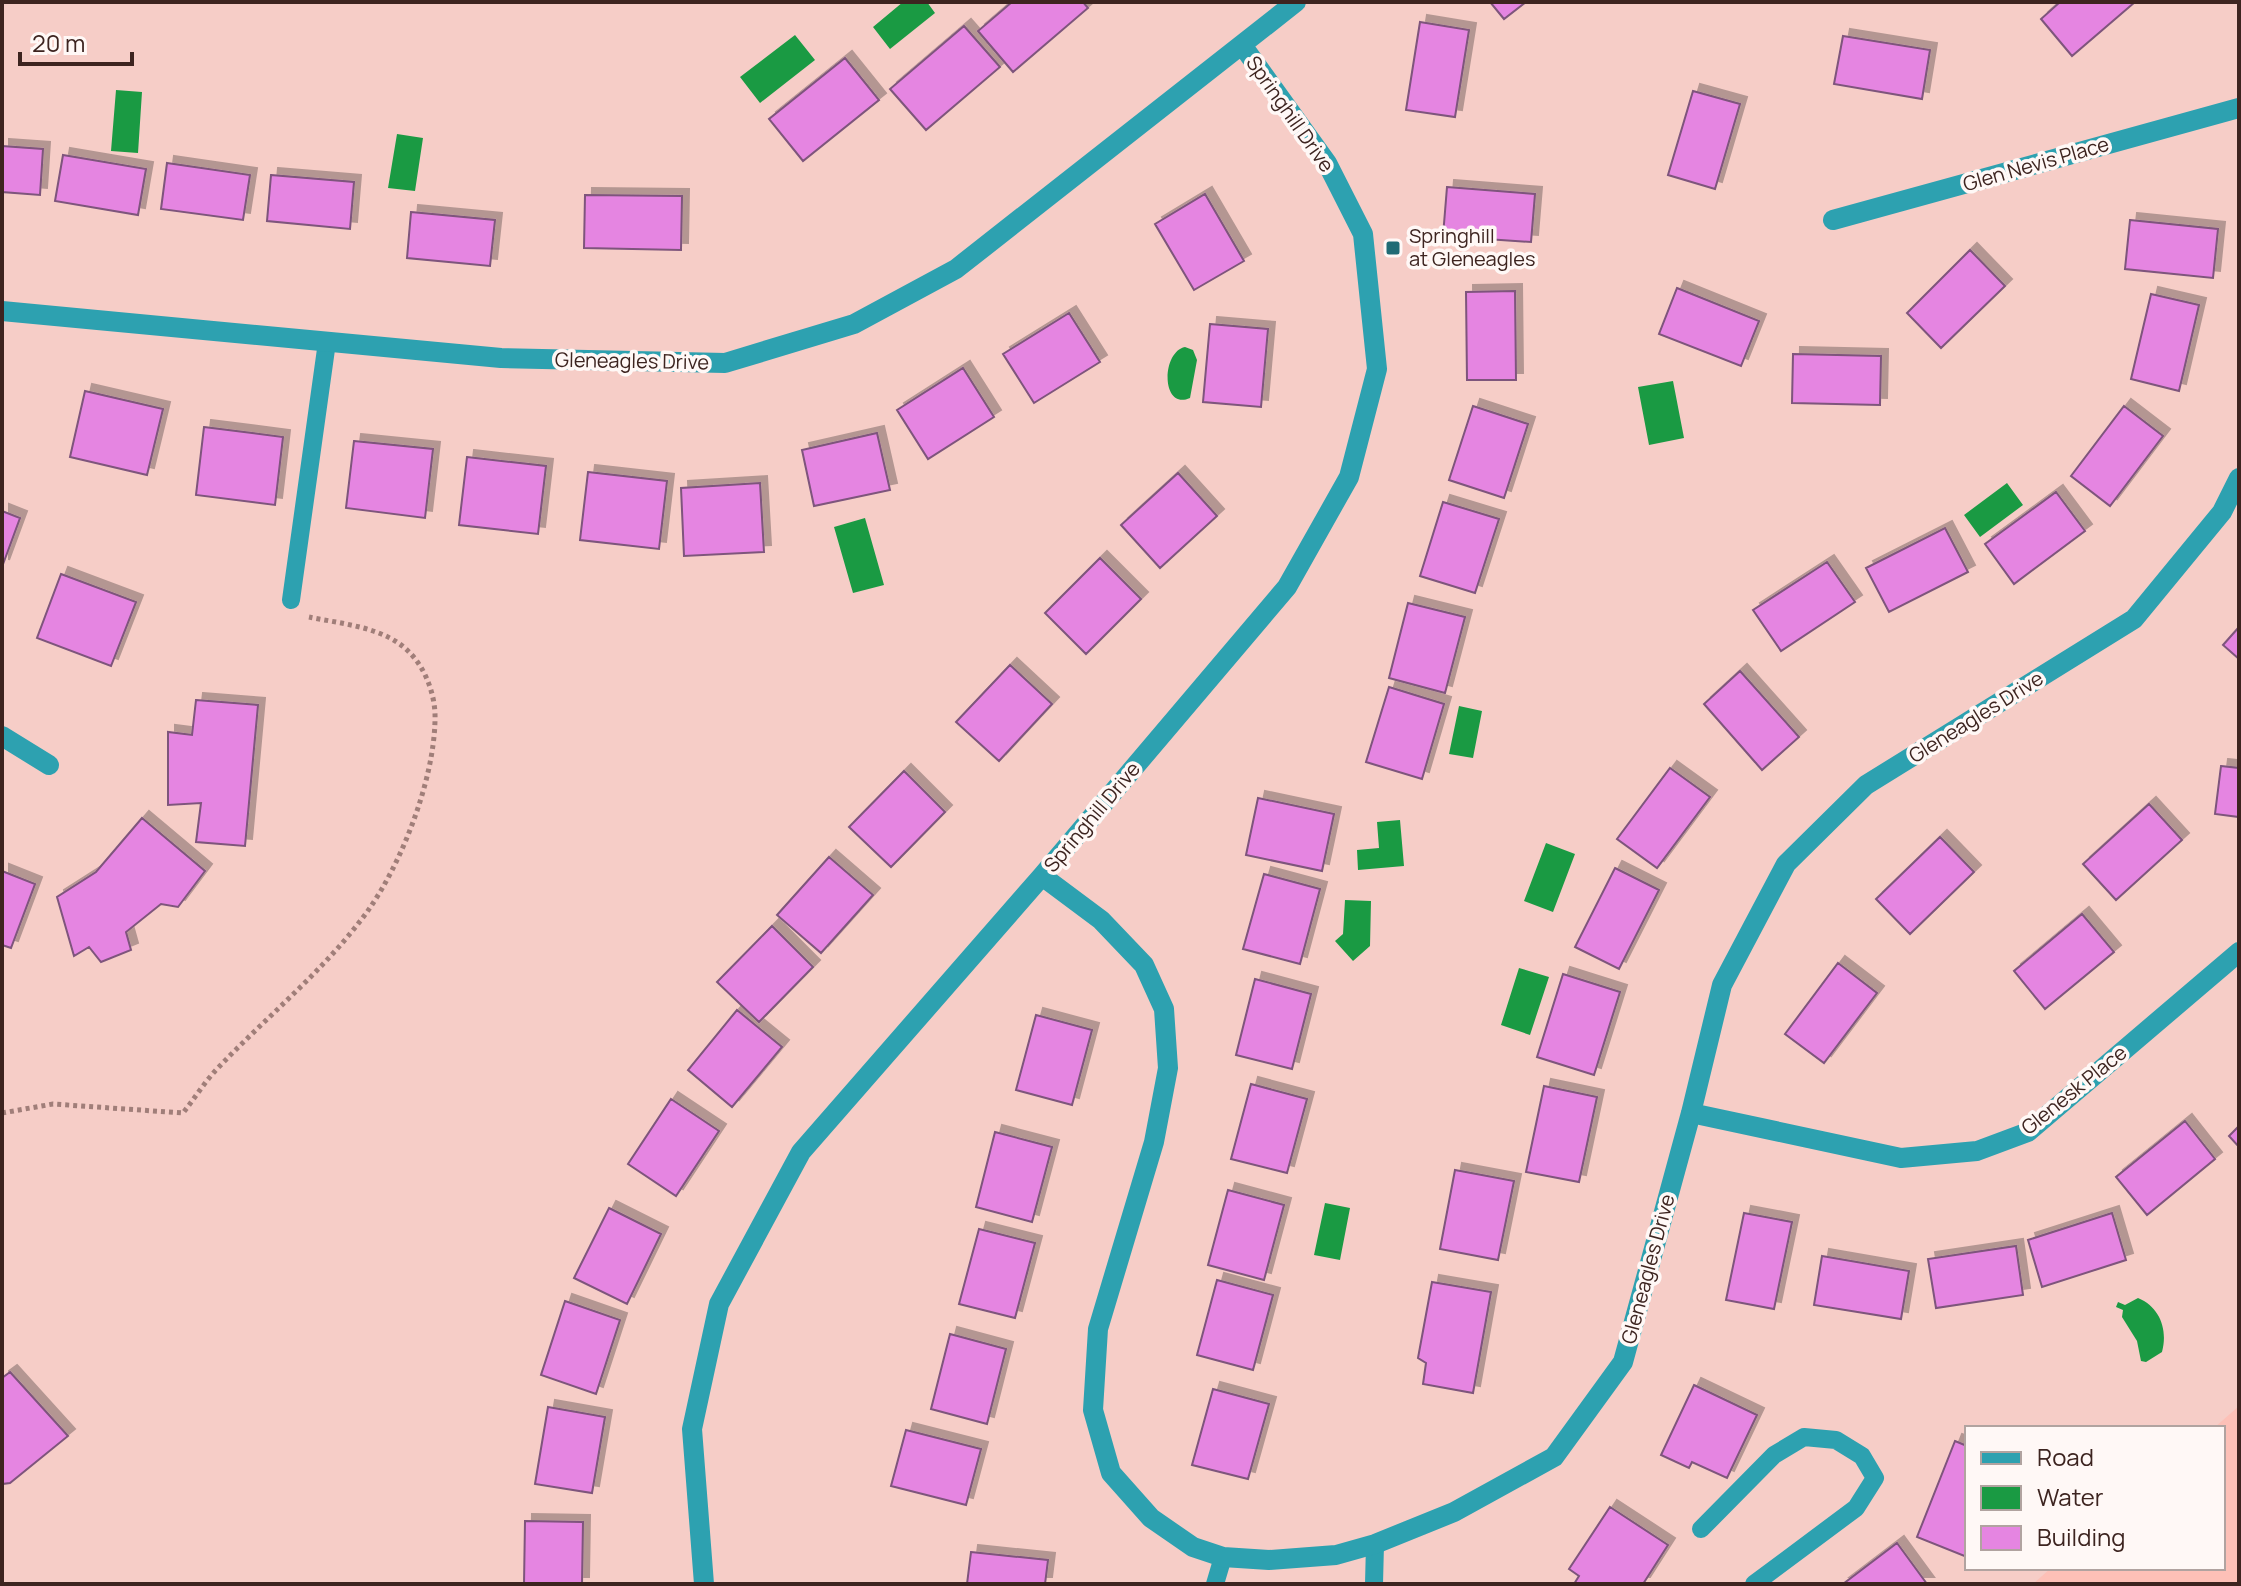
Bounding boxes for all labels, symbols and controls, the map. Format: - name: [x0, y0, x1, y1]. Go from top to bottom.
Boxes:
- scale bar: [20, 16, 132, 66]
- text: 20 m: [32, 26, 85, 59]
- street label: Springhill Drive: [1240, 50, 1341, 177]
- street label: Glen Nevis Place: [1960, 130, 2112, 197]
- place label: Springhill at Gleneagles: [1409, 222, 1535, 272]
- marker: Springhill at Gleneagles: [1384, 239, 1402, 257]
- street label: Gleneagles Drive: [555, 346, 709, 375]
- street label: Gleneagles Drive: [1903, 664, 2048, 769]
- street label: Springhill Drive: [1037, 756, 1146, 878]
- street label: Glenesk Place: [2015, 1039, 2132, 1141]
- street label: Gleneagles Drive: [1615, 1191, 1680, 1347]
- legend: [1965, 1426, 2225, 1570]
- text: Road: [2037, 1440, 2094, 1473]
- text: Water: [2037, 1480, 2104, 1513]
- text: Building: [2037, 1520, 2125, 1553]

